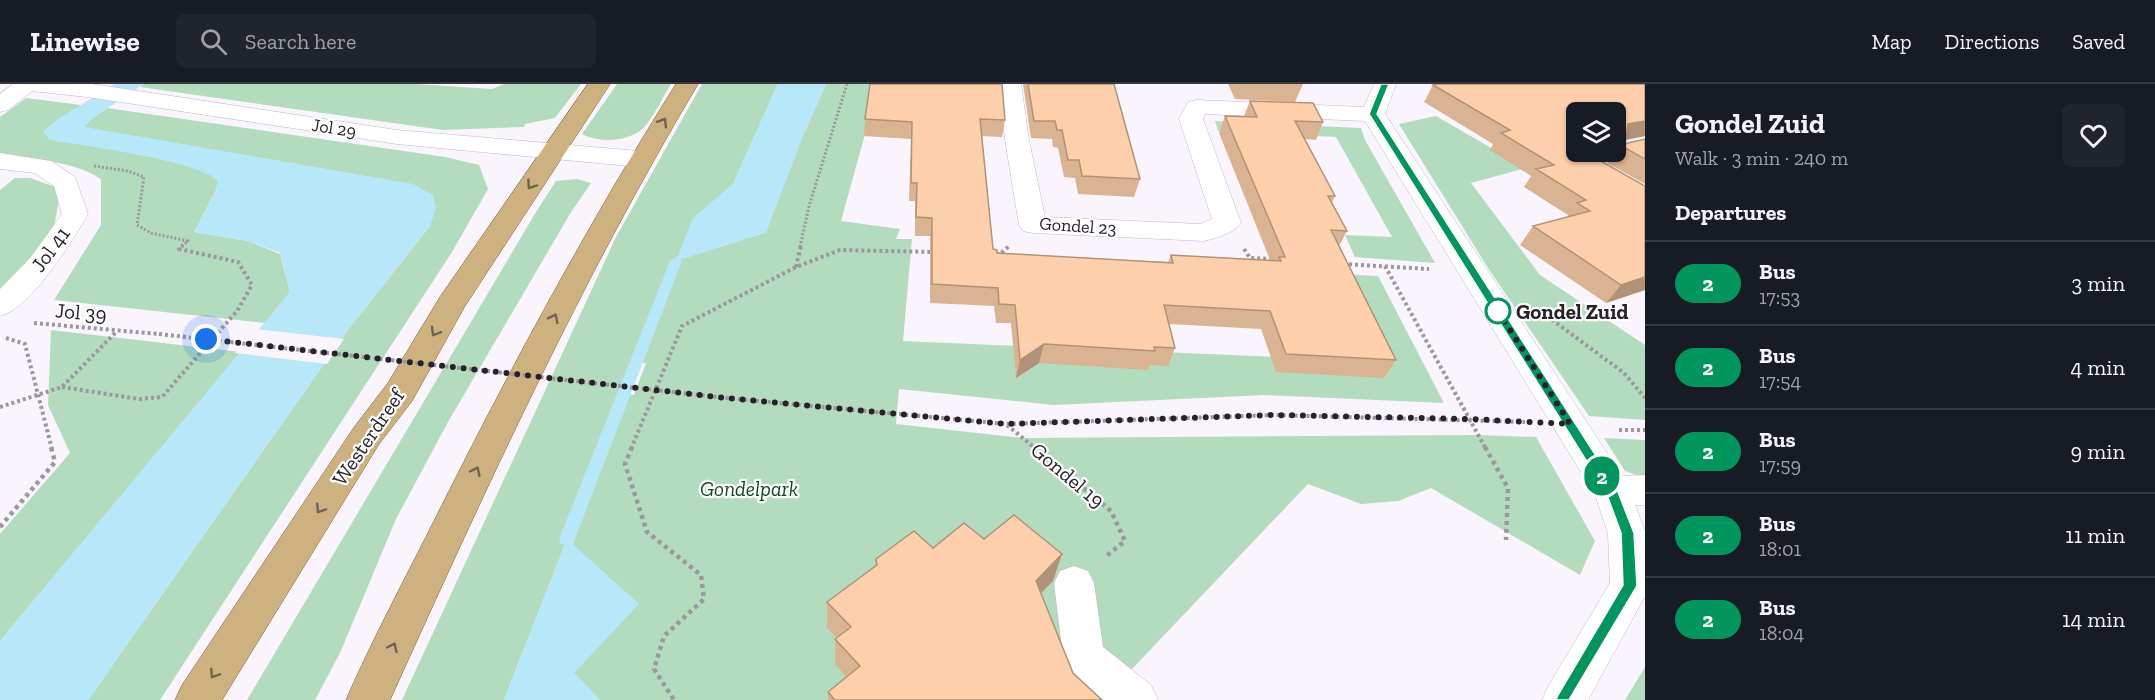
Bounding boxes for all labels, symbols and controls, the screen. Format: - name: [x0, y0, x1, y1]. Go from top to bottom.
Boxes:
- search box: [176, 14, 596, 68]
- text: Linewise: [30, 25, 140, 58]
- icon: search: [197, 25, 230, 58]
- text: Search here: [245, 28, 356, 55]
- text: Map: [1872, 29, 1912, 54]
- text: Directions: [1945, 29, 2039, 54]
- text: Saved: [2072, 29, 2125, 54]
- map controls: [1566, 102, 1626, 162]
- button: layers: [1566, 102, 1626, 162]
- button: heart: [2062, 104, 2125, 167]
- text: Gondel Zuid: [1675, 107, 1825, 140]
- street label: Jol 29: [310, 114, 358, 142]
- one-way arrow: [655, 118, 667, 128]
- text: Walk · 3 min · 240 m: [1675, 146, 1848, 170]
- one-way arrow: [527, 178, 538, 189]
- text: Departures: [1675, 199, 1786, 226]
- street label: Gondel 23: [1039, 212, 1118, 240]
- street label: Jol 41: [25, 222, 75, 276]
- text: Bus: [1759, 258, 1796, 285]
- text: 3 min: [2071, 270, 2125, 297]
- text: 2: [1702, 271, 1714, 296]
- text: 17:53: [1759, 285, 1800, 309]
- street label: Jol 39: [54, 297, 108, 327]
- marker: Gondel Zuid: [1485, 298, 1511, 324]
- place label: Gondel Zuid: [1516, 299, 1628, 324]
- one-way arrow: [547, 314, 558, 324]
- your location: [191, 324, 221, 354]
- one-way arrow: [431, 326, 442, 336]
- text: Bus: [1759, 342, 1796, 369]
- text: 4 min: [2070, 354, 2125, 381]
- text: 2: [1702, 355, 1714, 380]
- text: 17:54: [1759, 369, 1801, 393]
- street label: Westerdreef: [327, 383, 410, 490]
- text: Bus: [1759, 426, 1796, 453]
- street label: Gondel 19: [1026, 437, 1110, 513]
- text: 9 min: [2071, 438, 2125, 465]
- text: 2: [1702, 439, 1714, 464]
- text: 17:59: [1759, 453, 1801, 477]
- line badge: 2: [1582, 456, 1622, 496]
- text: 2: [1596, 464, 1608, 489]
- one-way arrow: [469, 466, 481, 477]
- park label: Gondelpark: [700, 476, 798, 501]
- one-way arrow: [316, 503, 327, 514]
- text: Bus: [1759, 510, 1796, 537]
- text: 11 min: [2065, 522, 2125, 549]
- text: 2: [1702, 523, 1714, 548]
- text: 18:01: [1759, 537, 1801, 561]
- text: Bus: [1759, 594, 1796, 621]
- text: 14 min: [2062, 606, 2125, 633]
- text: 2: [1702, 607, 1714, 632]
- text: 18:04: [1759, 621, 1804, 645]
- one-way arrow: [385, 643, 397, 654]
- one-way arrow: [211, 667, 222, 678]

